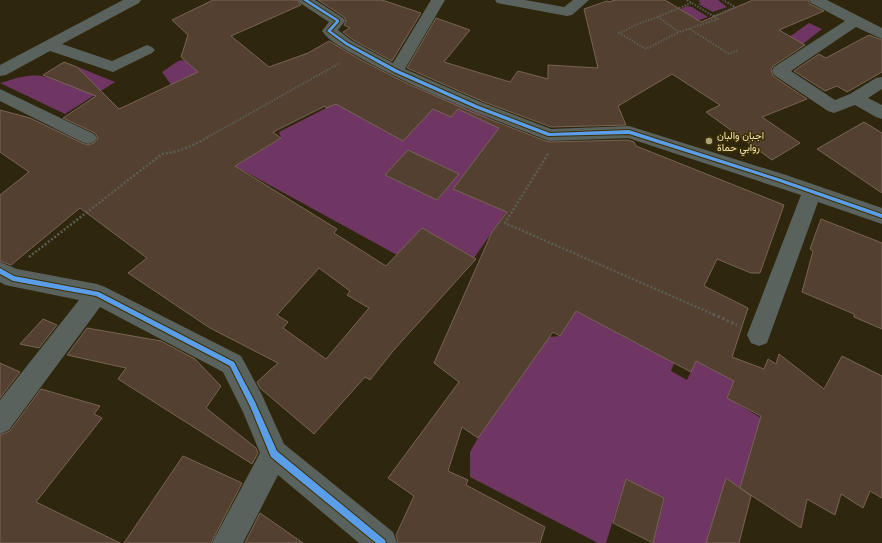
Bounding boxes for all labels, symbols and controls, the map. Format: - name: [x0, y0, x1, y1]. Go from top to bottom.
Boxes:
- place label: اجبان والبان روابي حماة: [717, 129, 764, 156]
- marker: اجبان والبان روابي حماة: [704, 136, 714, 146]

